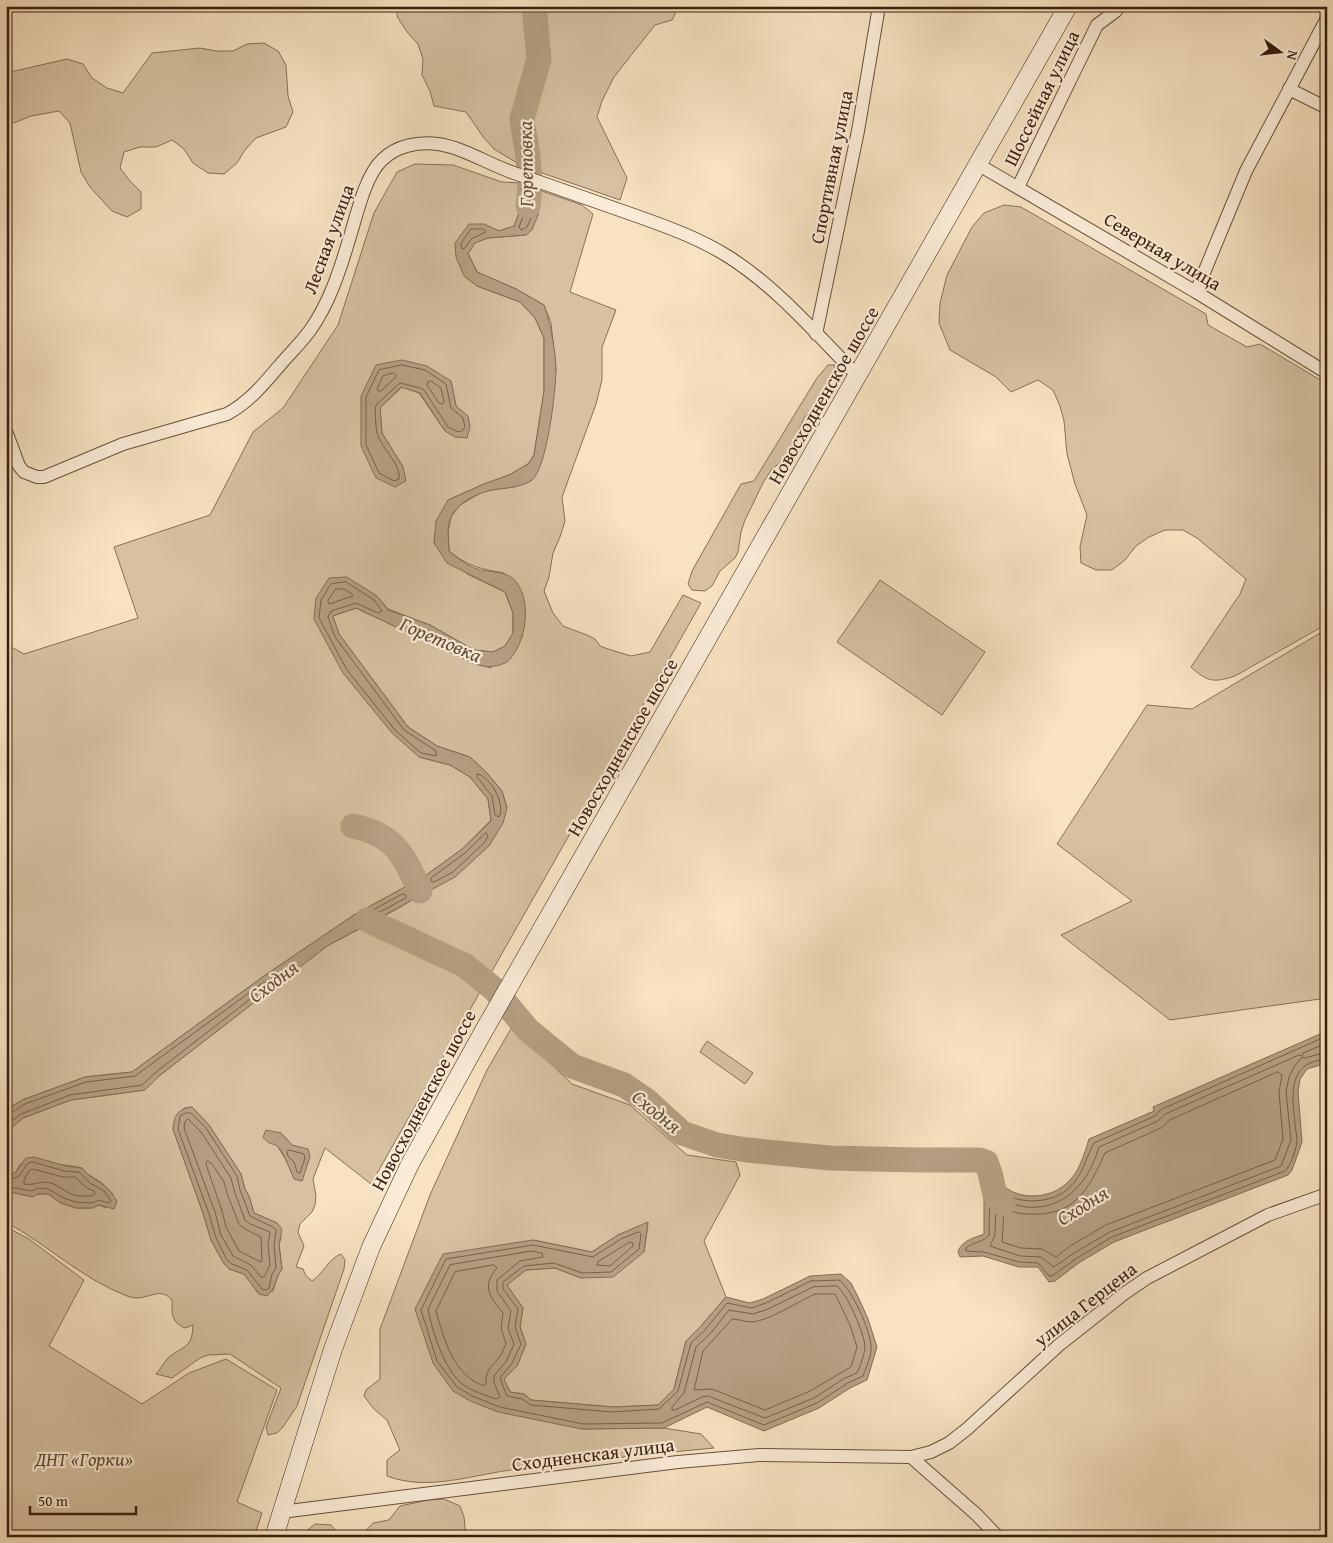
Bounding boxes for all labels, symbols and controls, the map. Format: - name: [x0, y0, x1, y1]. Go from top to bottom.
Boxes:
- street label: Шоссейная улица: [996, 25, 1086, 171]
- north arrow: [1256, 28, 1306, 78]
- text: N: [1282, 48, 1303, 63]
- street label: Спортивная улица: [802, 88, 860, 246]
- water label: Горетовка: [510, 120, 540, 208]
- street label: Лесная улица: [295, 180, 361, 298]
- street label: Северная улица: [1099, 205, 1227, 297]
- street label: Новосходненское шоссе: [761, 301, 886, 489]
- water label: Горетовка: [395, 608, 487, 670]
- street label: Новосходненское шоссе: [560, 653, 685, 841]
- water label: Сходня: [242, 952, 304, 1009]
- street label: Новосходненское шоссе: [363, 1004, 483, 1195]
- water label: Сходня: [626, 1082, 688, 1140]
- water label: Сходня: [1051, 1178, 1114, 1232]
- street label: улица Герцена: [1027, 1255, 1142, 1354]
- street label: Сходненская улица: [510, 1430, 676, 1478]
- park label: ДНТ «Горки»: [34, 1445, 133, 1473]
- scale bar: [30, 1483, 136, 1515]
- text: 50 m: [38, 1490, 69, 1511]

